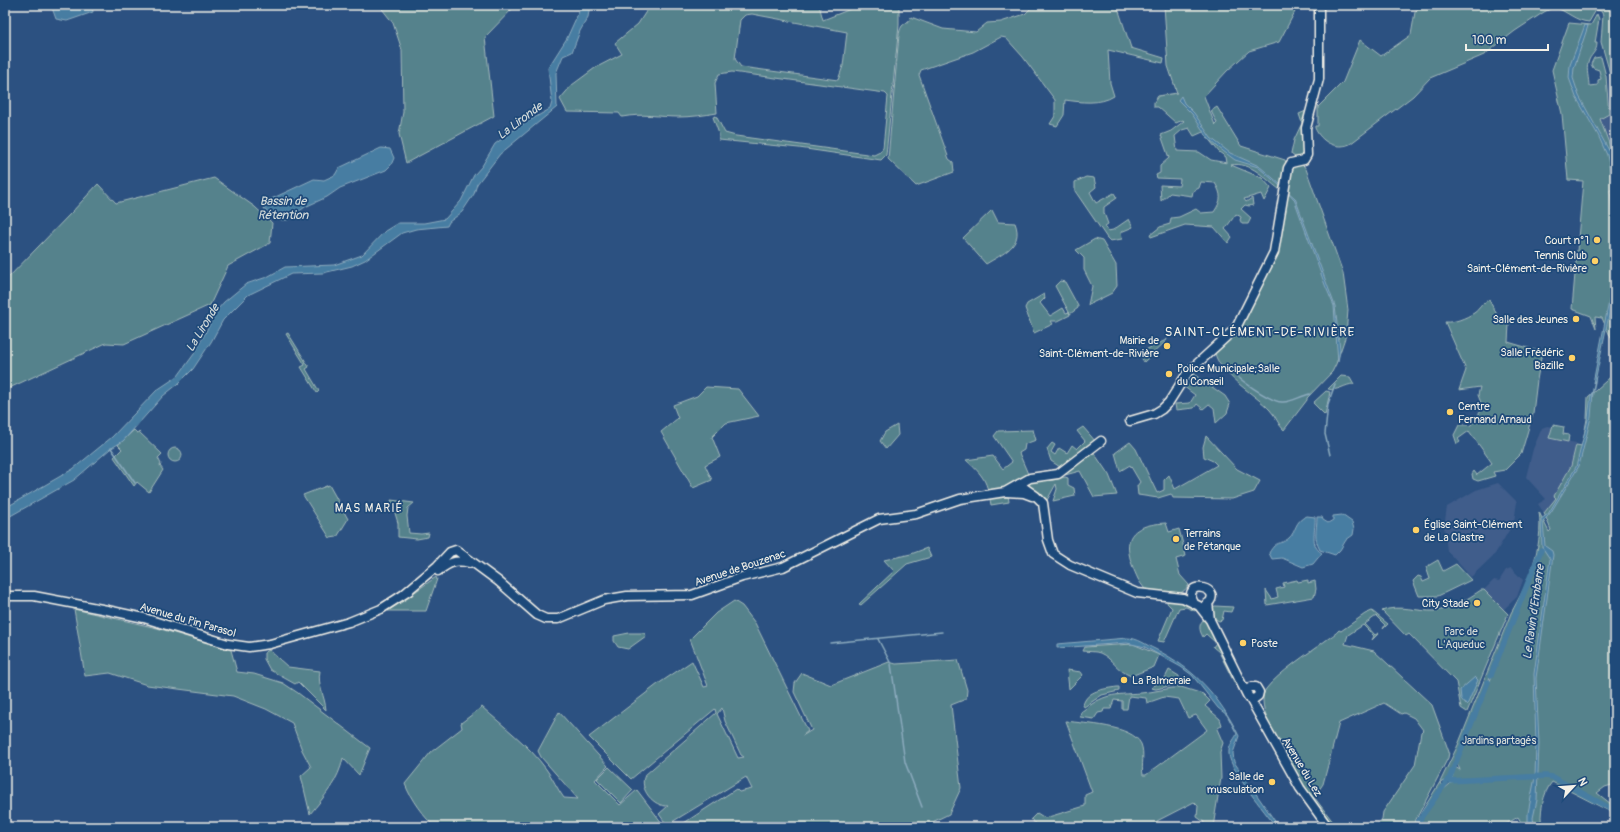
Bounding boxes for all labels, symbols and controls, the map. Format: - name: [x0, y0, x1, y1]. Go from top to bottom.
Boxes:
- scale bar: [1466, 26, 1548, 52]
- text: 100 m: [1472, 33, 1507, 48]
- water label: La Lironde: [494, 98, 547, 143]
- water label: Bassin de Rétention: [258, 194, 310, 223]
- place label: Court n°1: [1545, 234, 1589, 247]
- marker: Court n°1: [1592, 235, 1602, 245]
- place label: Tennis Club Saint-Clément-de-Rivière: [1467, 249, 1588, 275]
- marker: Tennis Club Saint-Clément-de-Rivière: [1590, 256, 1600, 266]
- water label: La Lironde: [183, 301, 224, 355]
- place label: Salle des Jeunes: [1492, 313, 1568, 326]
- marker: Salle des Jeunes: [1571, 314, 1581, 324]
- district label: SAINT-CLÉMENT-DE-RIVIÈRE: [1165, 324, 1355, 340]
- place label: Mairie de Saint-Clément-de-Rivière: [1039, 334, 1160, 360]
- marker: Mairie de Saint-Clément-de-Rivière: [1162, 341, 1172, 351]
- place label: Salle Frédéric Bazille: [1500, 346, 1565, 372]
- marker: Salle Frédéric Bazille: [1567, 353, 1577, 363]
- place label: Police Municipale;Salle du Conseil: [1177, 362, 1280, 388]
- marker: Police Municipale;Salle du Conseil: [1164, 369, 1174, 379]
- place label: Centre Fernand Arnaud: [1458, 400, 1532, 426]
- marker: Centre Fernand Arnaud: [1445, 407, 1455, 417]
- district label: MAS MARIÉ: [335, 500, 403, 516]
- place label: Église Saint-Clément de La Clastre: [1424, 518, 1523, 544]
- marker: Église Saint-Clément de La Clastre: [1411, 525, 1421, 535]
- place label: Terrains de Pétanque: [1184, 527, 1241, 553]
- marker: Terrains de Pétanque: [1171, 534, 1181, 544]
- street label: Avenue de Bouzenac: [693, 547, 788, 589]
- water label: Le Ravin d'Embarre: [1520, 563, 1548, 660]
- place label: City Stade: [1422, 597, 1470, 610]
- marker: City Stade: [1472, 598, 1482, 608]
- street label: Avenue du Pin Parasol: [138, 600, 238, 640]
- park label: Parc de L'Aqueduc: [1437, 625, 1485, 651]
- place label: Poste: [1251, 637, 1278, 650]
- marker: Poste: [1238, 638, 1248, 648]
- place label: La Palmeraie: [1132, 674, 1191, 687]
- marker: La Palmeraie: [1119, 675, 1129, 685]
- park label: Jardins partagés: [1462, 734, 1536, 747]
- street label: Avenue du Lez: [1279, 735, 1325, 799]
- north arrow: [1554, 766, 1594, 806]
- place label: Salle de musculation: [1207, 770, 1265, 796]
- text: N: [1575, 776, 1590, 789]
- marker: Salle de musculation: [1267, 777, 1277, 787]

